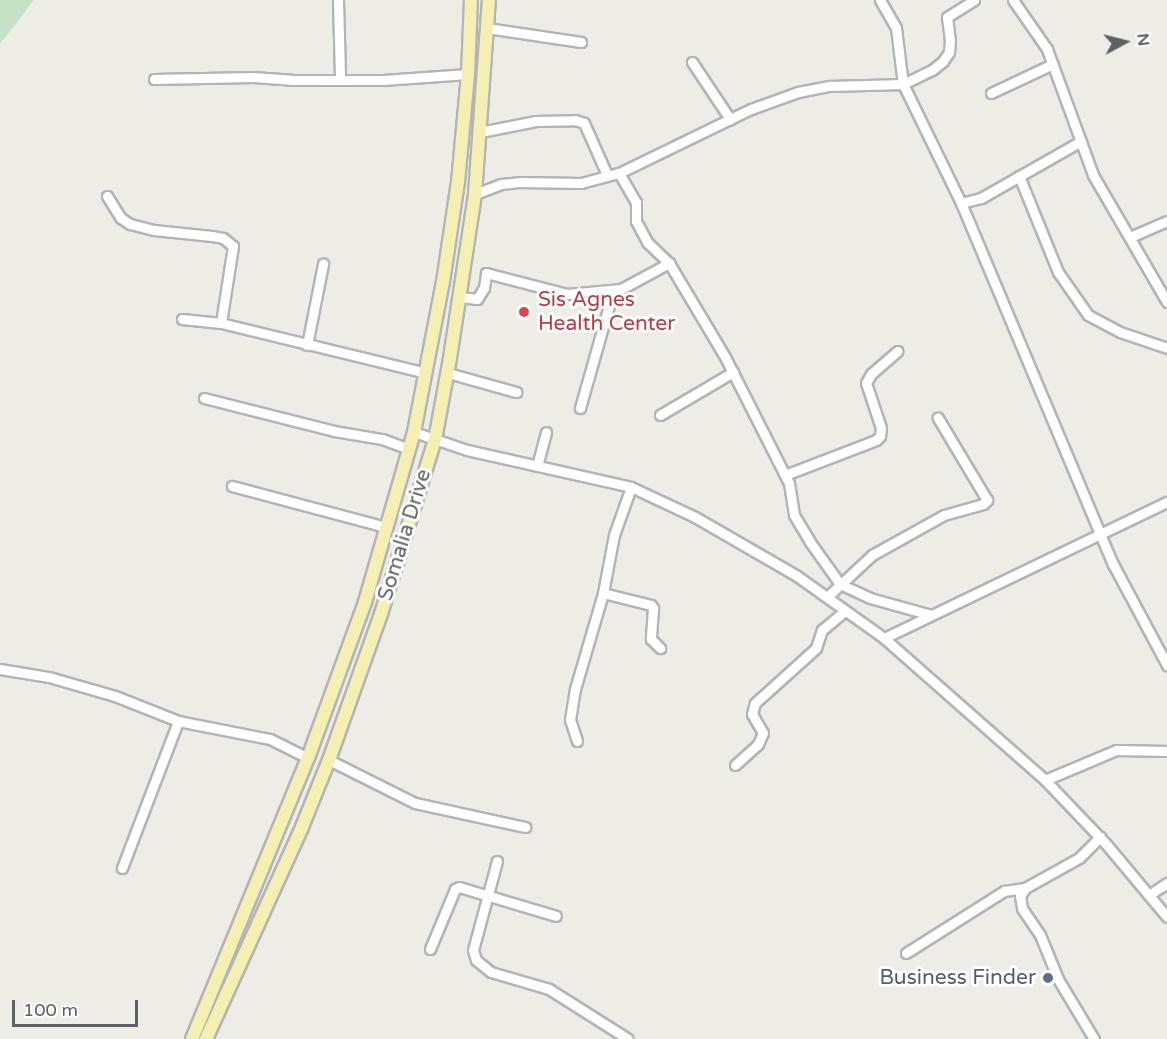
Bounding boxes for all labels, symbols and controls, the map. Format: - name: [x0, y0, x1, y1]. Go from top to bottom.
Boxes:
- north arrow: [1095, 12, 1155, 72]
- text: N: [1132, 32, 1154, 47]
- place label: Sis Agnes Health Center: [538, 287, 675, 337]
- marker: Sis Agnes Health Center: [515, 303, 533, 321]
- street label: Somalia Drive: [373, 466, 437, 604]
- place label: Business Finder: [879, 965, 1036, 991]
- marker: Business Finder: [1041, 971, 1055, 985]
- scale bar: [15, 988, 141, 1026]
- text: 100 m: [23, 999, 78, 1021]

